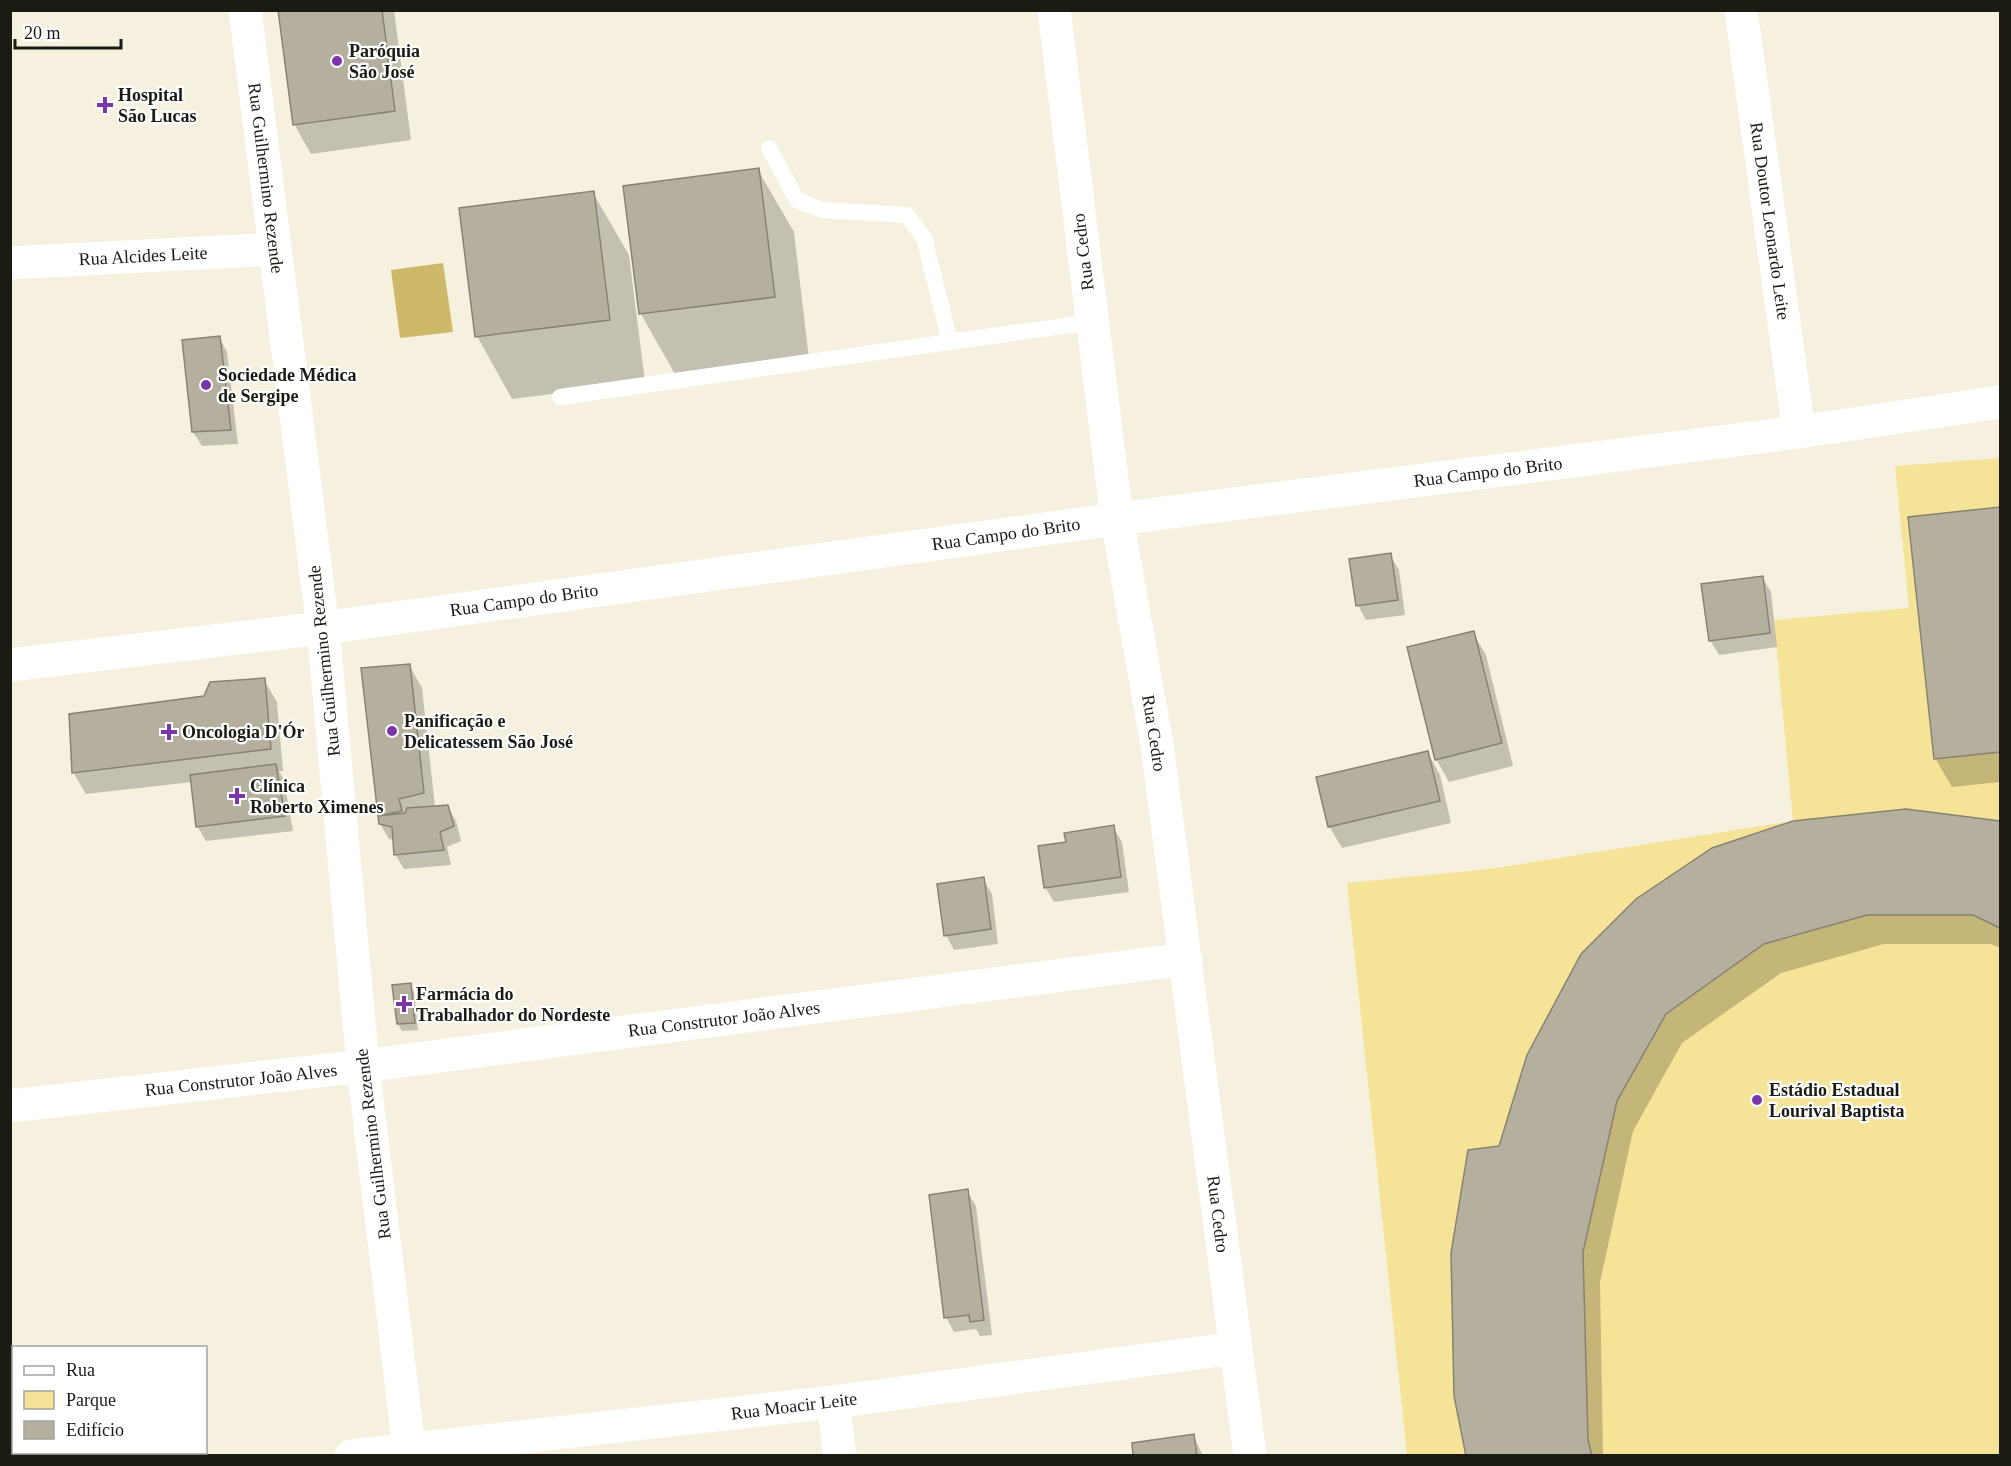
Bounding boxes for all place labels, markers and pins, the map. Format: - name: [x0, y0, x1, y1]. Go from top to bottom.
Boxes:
- place label: Paróquia São José: [349, 41, 420, 82]
- marker: Paróquia São José: [330, 54, 344, 68]
- place label: Hospital São Lucas: [118, 85, 197, 126]
- marker: Hospital São Lucas: [96, 96, 114, 114]
- place label: Sociedade Médica de Sergipe: [218, 365, 356, 406]
- marker: Sociedade Médica de Sergipe: [199, 378, 213, 392]
- place label: Panificação e Delicatessem São José: [404, 711, 573, 752]
- place label: Oncologia D'Ór: [182, 721, 305, 742]
- marker: Oncologia D'Ór: [160, 723, 178, 741]
- marker: Panificação e Delicatessem São José: [385, 724, 399, 738]
- place label: Clínica Roberto Ximenes: [250, 776, 383, 817]
- marker: Clínica Roberto Ximenes: [228, 787, 246, 805]
- place label: Farmácia do Trabalhador do Nordeste: [416, 984, 610, 1025]
- marker: Farmácia do Trabalhador do Nordeste: [397, 997, 411, 1011]
- place label: Estádio Estadual Lourival Baptista: [1769, 1080, 1905, 1121]
- marker: Estádio Estadual Lourival Baptista: [1750, 1093, 1764, 1107]

